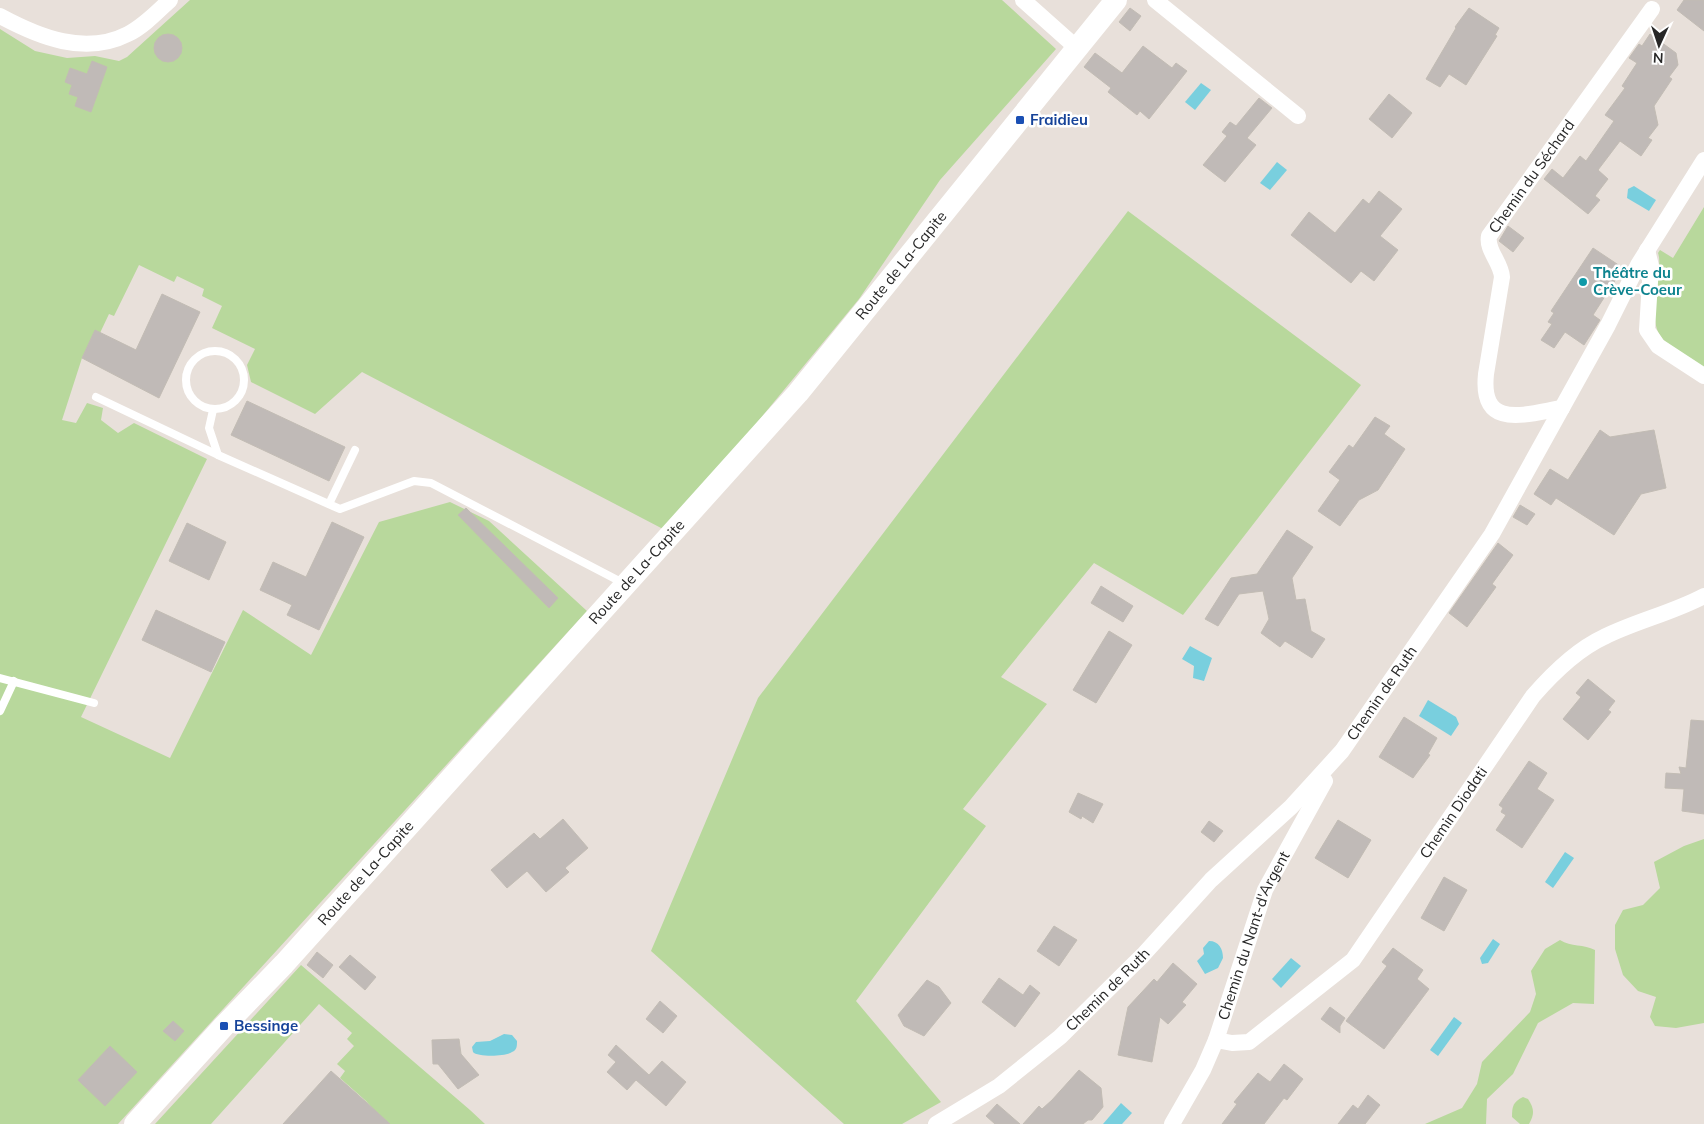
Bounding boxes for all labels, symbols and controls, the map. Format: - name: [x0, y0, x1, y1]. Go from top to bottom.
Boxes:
- north arrow: [1634, 20, 1684, 70]
- text: N: [1653, 49, 1664, 67]
- place label: Fraidieu: [1030, 110, 1088, 129]
- marker: Fraidieu: [1014, 114, 1026, 126]
- street label: Chemin du Séchard: [1484, 116, 1579, 237]
- street label: Route de La-Capite: [851, 207, 950, 323]
- place label: Théâtre du Crève-Coeur: [1593, 263, 1682, 299]
- marker: Théâtre du Crève-Coeur: [1577, 276, 1589, 288]
- street label: Route de La-Capite: [584, 515, 688, 628]
- street label: Chemin de Ruth: [1342, 642, 1421, 744]
- street label: Chemin Diodati: [1415, 763, 1491, 862]
- street label: Route de La-Capite: [313, 816, 418, 929]
- street label: Chemin du Nant-d'Argent: [1213, 848, 1294, 1022]
- street label: Chemin de Ruth: [1061, 944, 1154, 1035]
- place label: Bessinge: [234, 1016, 298, 1035]
- marker: Bessinge: [218, 1020, 230, 1032]

